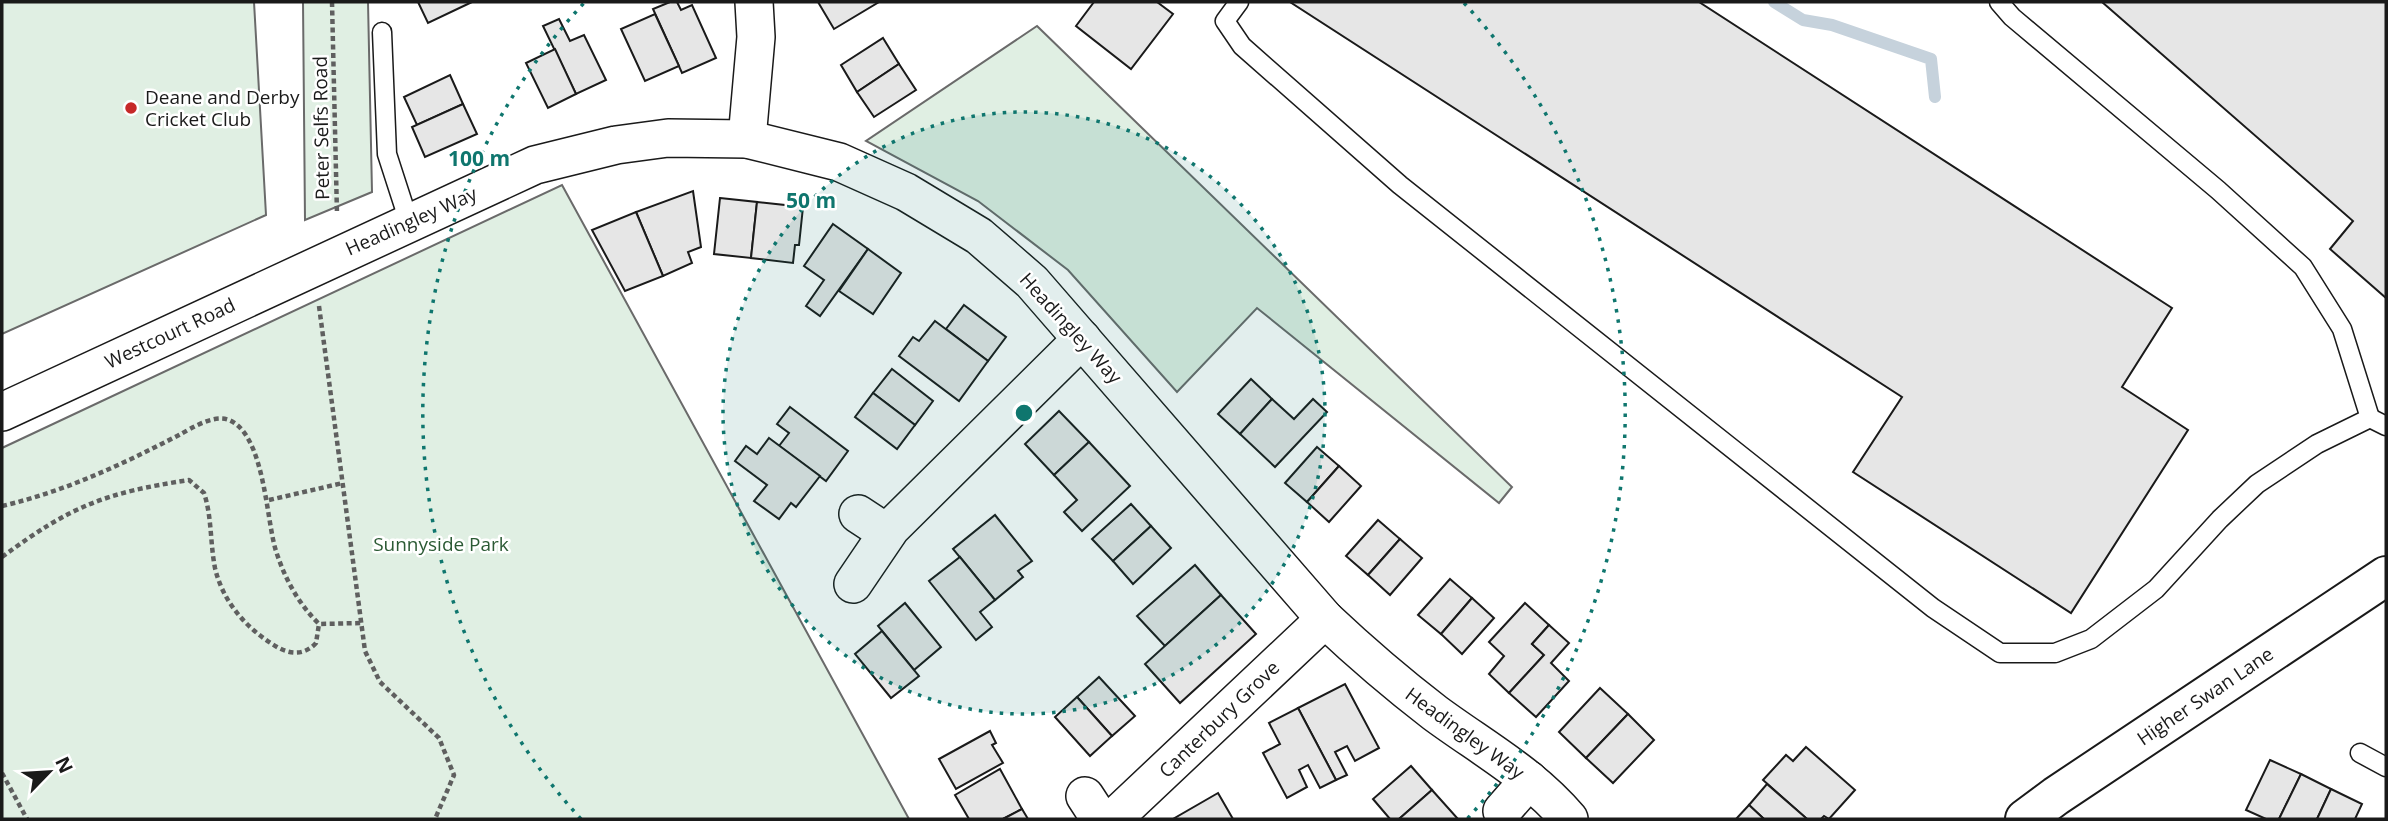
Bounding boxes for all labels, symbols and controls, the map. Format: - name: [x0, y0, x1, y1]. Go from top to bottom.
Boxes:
- street label: Peter Selfs Road: [307, 56, 335, 200]
- place label: Deane and Derby Cricket Club: [145, 84, 300, 132]
- marker: Deane and Derby Cricket Club: [123, 100, 139, 116]
- text: 100 m: [448, 144, 510, 172]
- street label: Headingley Way: [341, 180, 481, 262]
- text: 50 m: [786, 186, 836, 214]
- street label: Headingley Way: [1014, 267, 1128, 390]
- street label: Westcourt Road: [101, 291, 239, 375]
- centre of rings: [1012, 401, 1036, 425]
- park label: Sunnyside Park: [373, 531, 509, 557]
- street label: Higher Swan Lane: [2132, 641, 2278, 751]
- street label: Canterbury Grove: [1153, 655, 1285, 783]
- street label: Headingley Way: [1400, 681, 1530, 785]
- north arrow: [14, 737, 84, 807]
- text: N: [49, 752, 79, 777]

